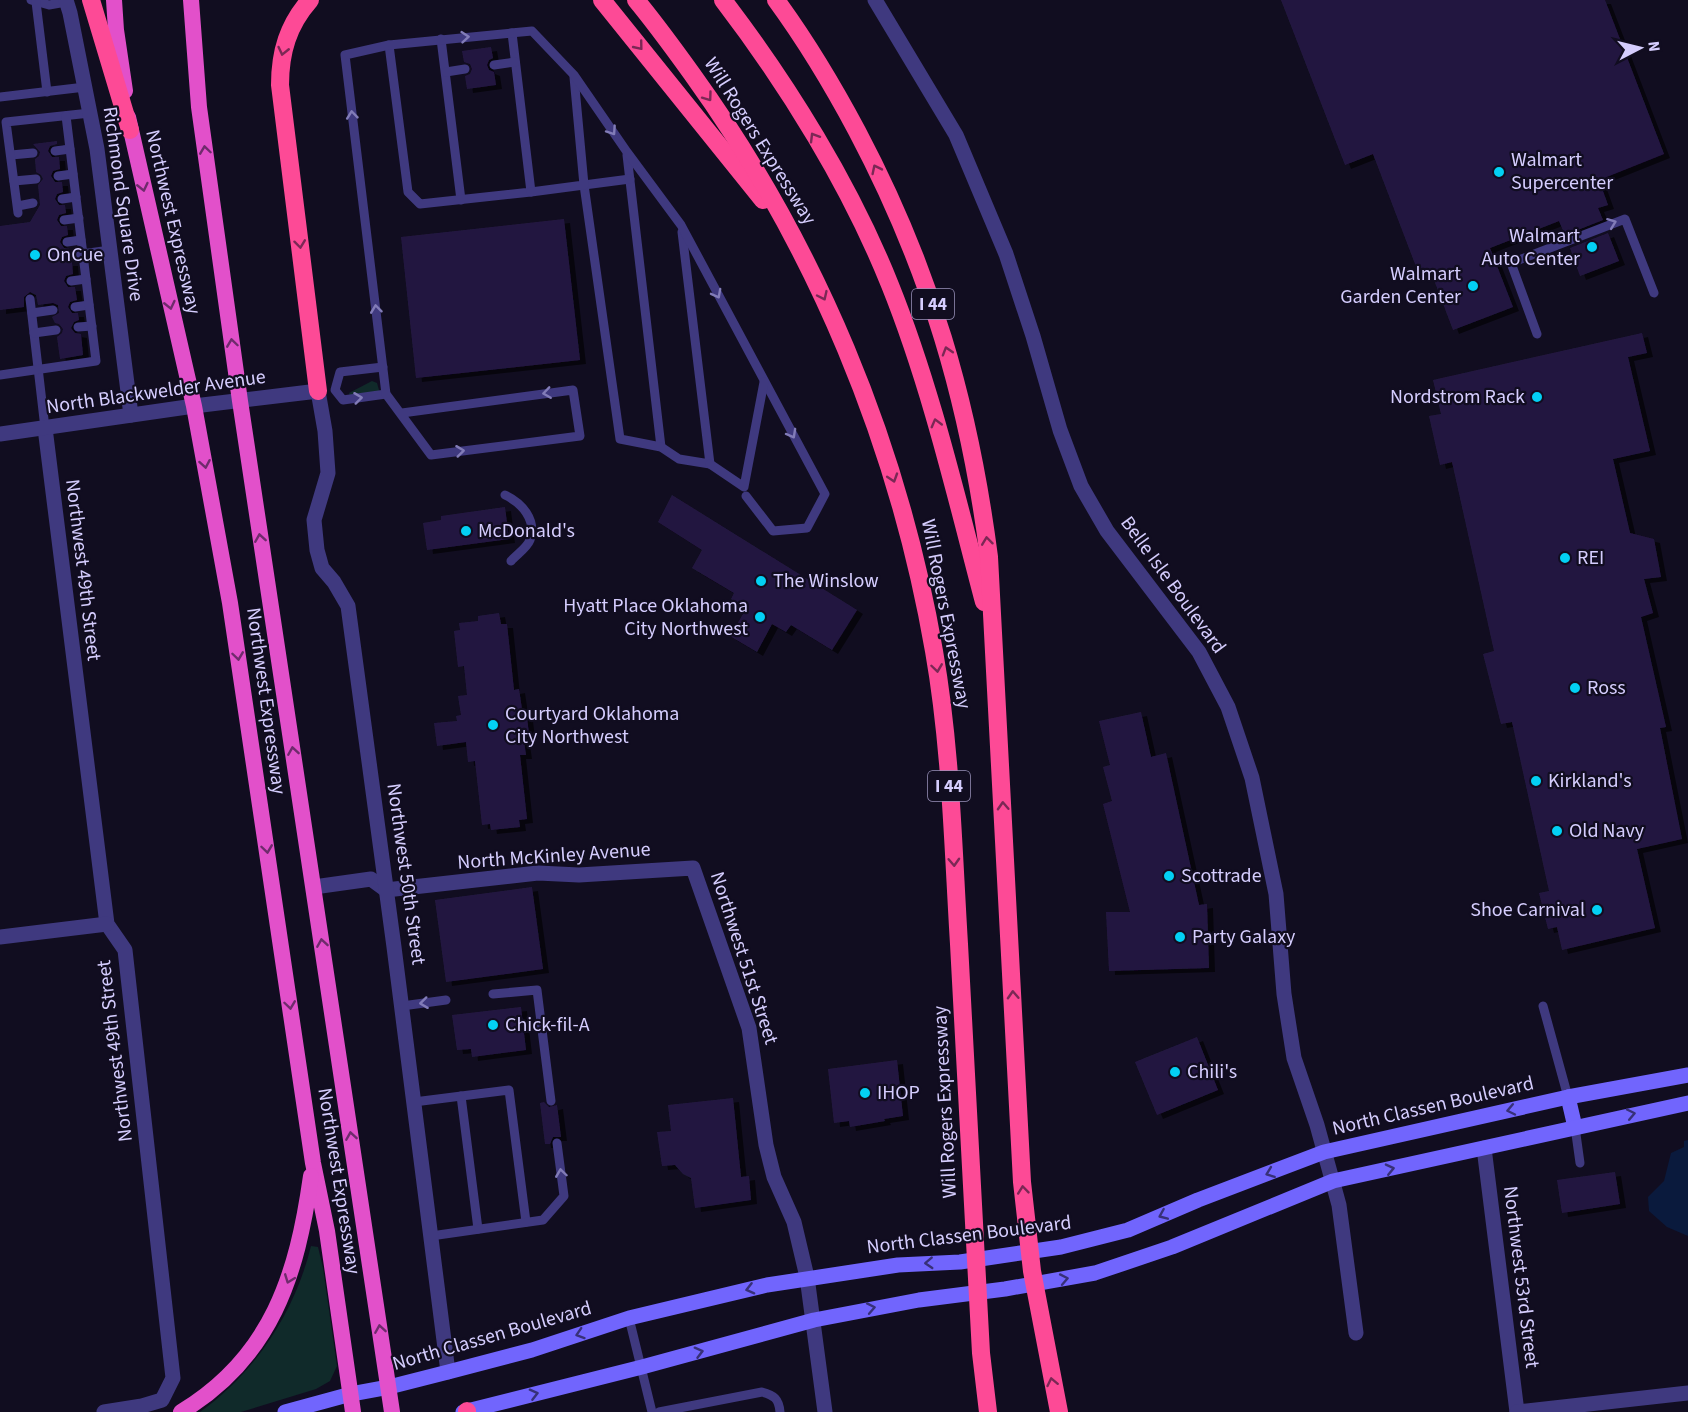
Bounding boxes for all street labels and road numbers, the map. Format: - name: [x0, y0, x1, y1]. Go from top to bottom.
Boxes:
- street label: Will Rogers Expressway: [697, 52, 823, 231]
- street label: Richmond Square Drive: [95, 105, 151, 303]
- street label: Northwest Expressway: [138, 127, 208, 318]
- road number: I 44: [912, 289, 954, 319]
- street label: North Blackwelder Avenue: [45, 363, 268, 421]
- street label: Northwest 49th Street: [58, 477, 108, 663]
- street label: Belle Isle Boulevard: [1113, 510, 1233, 660]
- street label: Will Rogers Expressway: [914, 517, 978, 712]
- street label: Northwest Expressway: [239, 606, 293, 797]
- road number: I 44: [928, 771, 970, 801]
- street label: Northwest 50th Street: [379, 781, 433, 967]
- street label: North McKinley Avenue: [456, 835, 652, 877]
- street label: Northwest 51st Street: [703, 868, 785, 1048]
- street label: Northwest 49th Street: [90, 958, 140, 1144]
- street label: Will Rogers Expressway: [926, 1004, 964, 1199]
- street label: North Classen Boulevard: [1329, 1069, 1537, 1143]
- street label: Northwest Expressway: [310, 1086, 368, 1277]
- street label: Northwest 53rd Street: [1496, 1184, 1546, 1370]
- street label: North Classen Boulevard: [865, 1209, 1073, 1261]
- street label: North Classen Boulevard: [389, 1294, 595, 1378]

